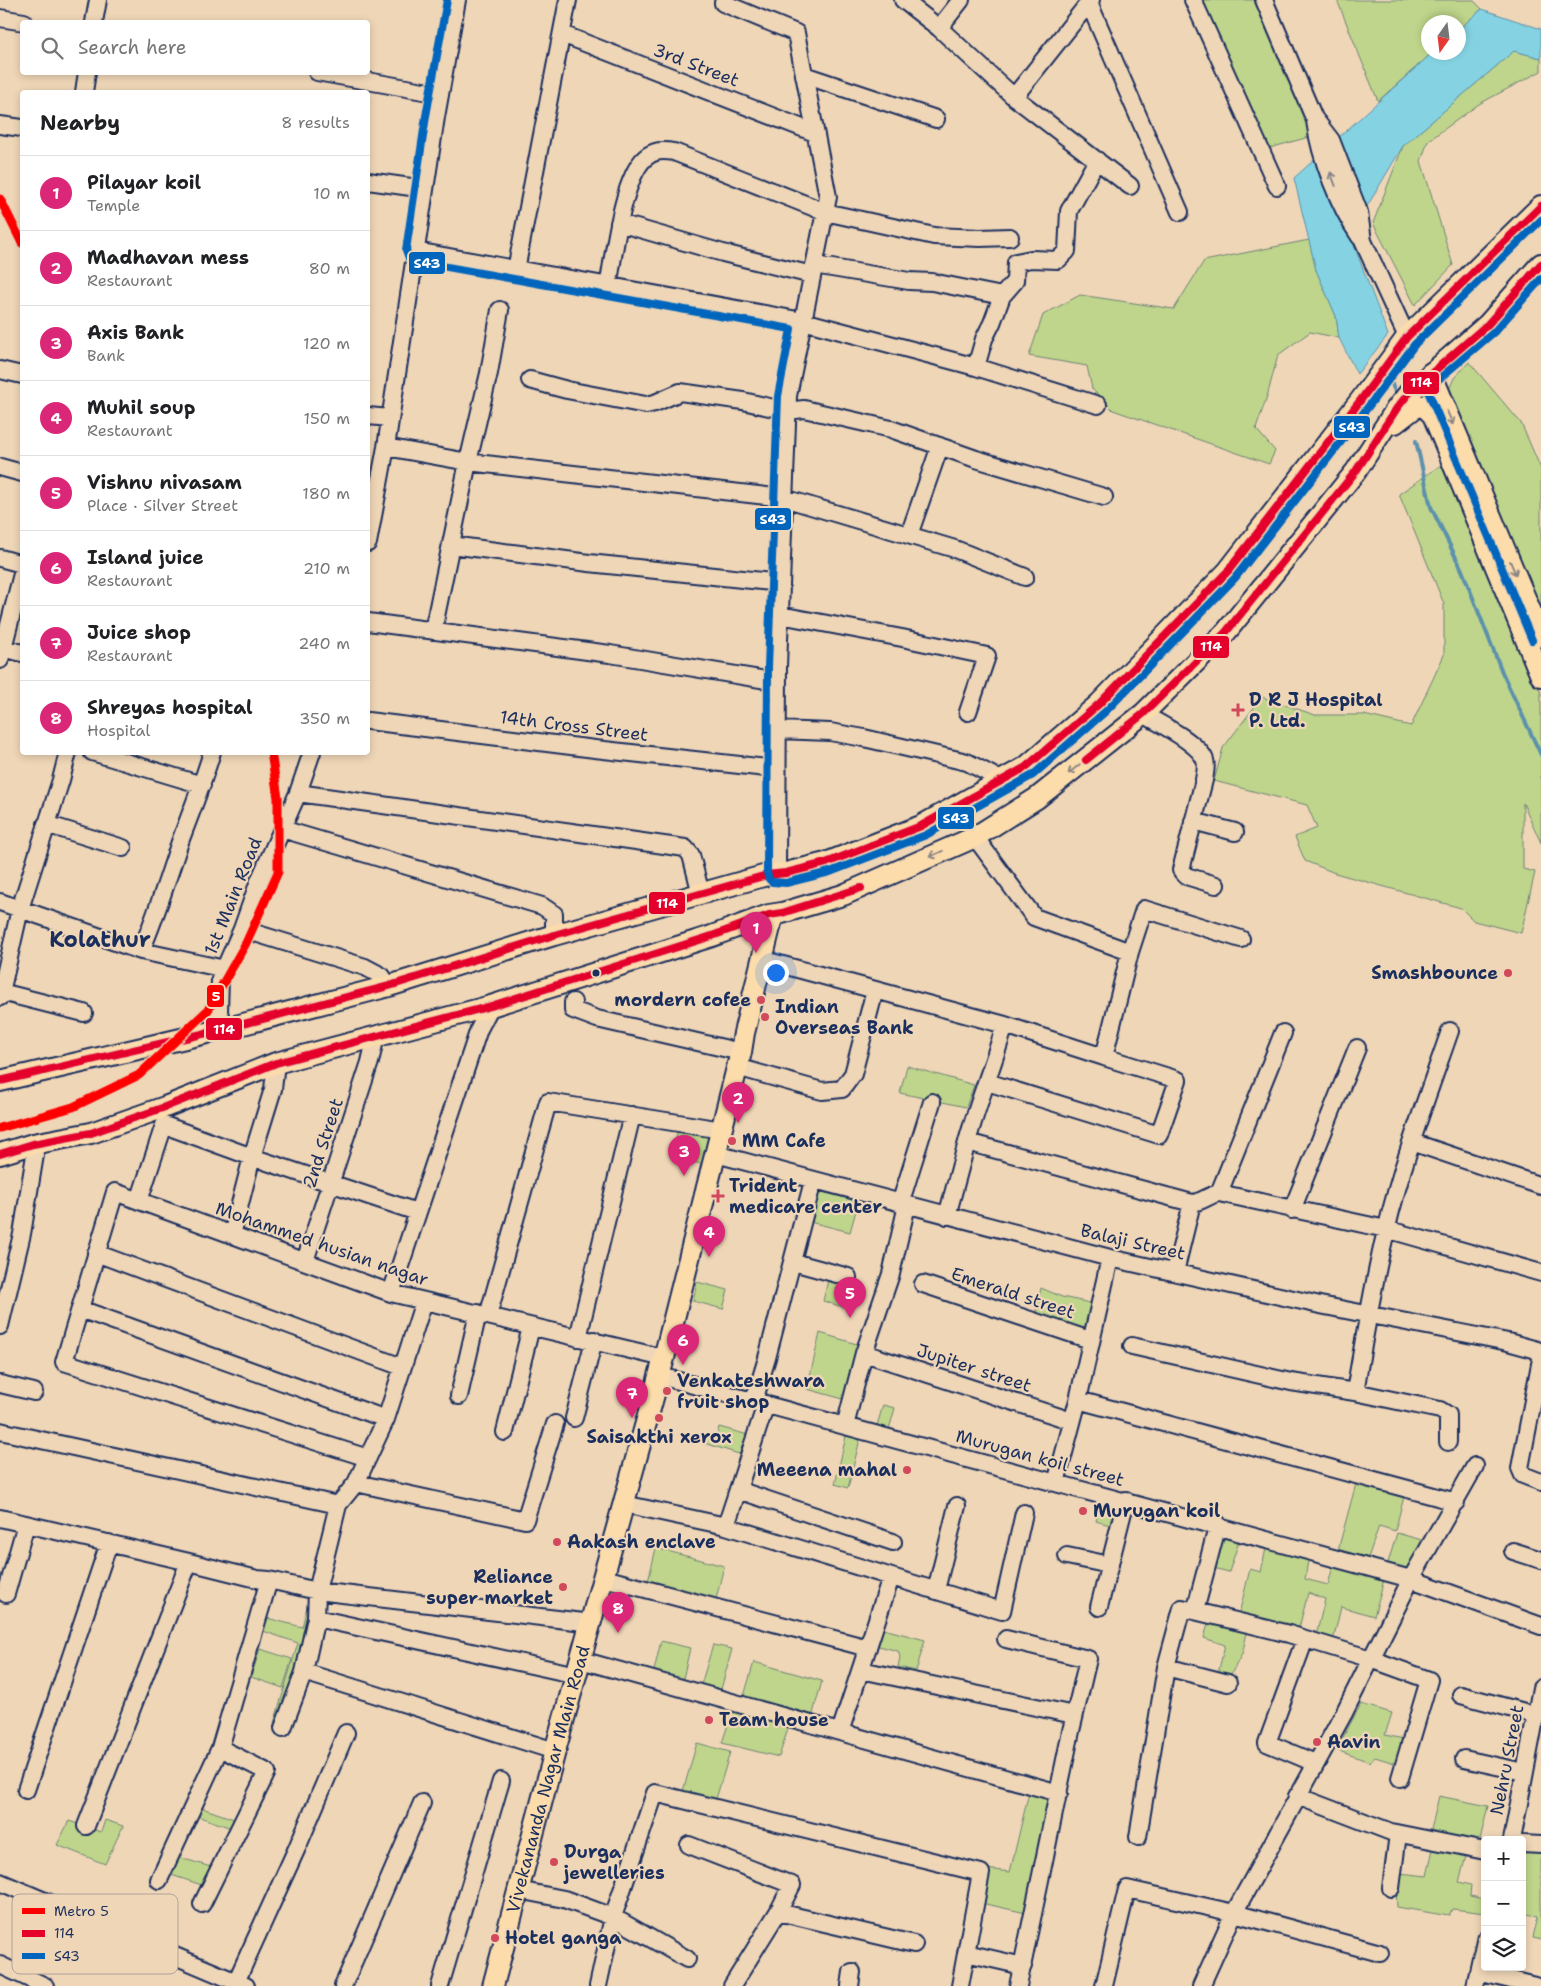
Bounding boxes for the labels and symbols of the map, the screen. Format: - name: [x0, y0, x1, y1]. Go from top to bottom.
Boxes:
- north arrow: [1421, 15, 1466, 60]
- street label: 3rd Street: [650, 38, 743, 92]
- one-way arrow: [1327, 172, 1336, 187]
- line badge: S43: [408, 251, 446, 275]
- text: S43: [414, 254, 441, 272]
- line badge: 114: [1402, 371, 1440, 395]
- text: 114: [1410, 373, 1432, 391]
- one-way arrow: [1445, 410, 1455, 425]
- line badge: S43: [1333, 415, 1371, 439]
- text: S43: [1339, 418, 1366, 436]
- line badge: S43: [754, 507, 792, 531]
- text: S43: [760, 510, 787, 528]
- one-way arrow: [1508, 560, 1518, 575]
- line badge: 114: [1192, 635, 1230, 659]
- text: 114: [1200, 637, 1222, 655]
- place label: D R J Hospital P. Ltd.: [1249, 688, 1382, 733]
- marker: D R J Hospital P. Ltd.: [1231, 703, 1245, 717]
- street label: 14th Cross Street: [498, 705, 650, 747]
- one-way arrow: [1068, 763, 1081, 774]
- line badge: S43: [937, 806, 975, 830]
- text: S43: [943, 809, 970, 827]
- street label: 1st Main Road: [198, 834, 268, 958]
- one-way arrow: [929, 849, 944, 859]
- line badge: 114: [648, 891, 686, 915]
- text: 114: [656, 894, 678, 912]
- pin: 1: [740, 912, 772, 953]
- district label: Kolathur: [49, 925, 151, 954]
- your location: [763, 960, 789, 986]
- place label: Smashbounce: [1371, 961, 1498, 985]
- marker: Smashbounce: [1502, 967, 1514, 979]
- unlabelled marker: [591, 968, 601, 978]
- line badge: 5: [206, 984, 225, 1008]
- text: 5: [212, 987, 221, 1005]
- place label: mordern cofee: [614, 988, 751, 1012]
- marker: mordern cofee: [755, 994, 767, 1006]
- place label: Indian Overseas Bank: [775, 995, 914, 1040]
- marker: Indian Overseas Bank: [759, 1011, 771, 1023]
- line badge: 114: [205, 1017, 243, 1041]
- text: 114: [213, 1020, 235, 1038]
- pin: 2: [722, 1082, 754, 1123]
- street label: 2nd Street: [297, 1095, 349, 1191]
- place label: MM Cafe: [742, 1129, 826, 1153]
- pin: 3: [668, 1135, 700, 1176]
- marker: MM Cafe: [726, 1135, 738, 1147]
- place label: Trident medicare center: [729, 1174, 882, 1219]
- marker: Trident medicare center: [711, 1189, 725, 1203]
- street label: Mohammed husian nagar: [212, 1196, 432, 1292]
- pin: 4: [693, 1216, 725, 1257]
- street label: Balaji Street: [1078, 1218, 1188, 1266]
- street label: Emerald street: [948, 1262, 1078, 1324]
- pin: 5: [834, 1277, 866, 1318]
- pin: 6: [667, 1324, 699, 1365]
- street label: Jupiter street: [914, 1338, 1035, 1398]
- place label: Venkateshwara fruit shop: [677, 1369, 825, 1414]
- pin: 7: [616, 1377, 648, 1418]
- marker: Venkateshwara fruit shop: [661, 1385, 673, 1397]
- marker: Saisakthi xerox: [653, 1412, 665, 1424]
- street label: Murugan koil street: [953, 1424, 1127, 1492]
- place label: Saisakthi xerox: [586, 1425, 732, 1449]
- place label: Meeena mahal: [757, 1458, 897, 1482]
- marker: Meeena mahal: [901, 1464, 913, 1476]
- place label: Murugan koil: [1093, 1499, 1220, 1523]
- marker: Murugan koil: [1077, 1505, 1089, 1517]
- place label: Aakash enclave: [567, 1530, 716, 1554]
- marker: Aakash enclave: [551, 1536, 563, 1548]
- place label: Reliance super market: [426, 1565, 553, 1610]
- marker: Reliance super market: [557, 1581, 569, 1593]
- pin: 8: [602, 1592, 634, 1633]
- street label: Vivekananda Nagar Main Road: [501, 1643, 596, 1916]
- street label: Nehru Street: [1485, 1703, 1529, 1817]
- place label: Team house: [719, 1708, 829, 1732]
- marker: Team house: [703, 1714, 715, 1726]
- place label: Aavin: [1327, 1730, 1381, 1754]
- marker: Aavin: [1311, 1736, 1323, 1748]
- place label: Durga jewelleries: [563, 1840, 665, 1885]
- marker: Durga jewelleries: [548, 1856, 560, 1868]
- legend: [12, 1894, 178, 1974]
- text: Metro 5: [54, 1902, 109, 1920]
- text: 114: [54, 1924, 75, 1942]
- place label: Hotel ganga: [505, 1926, 622, 1950]
- marker: Hotel ganga: [489, 1932, 501, 1944]
- text: S43: [54, 1947, 80, 1965]

